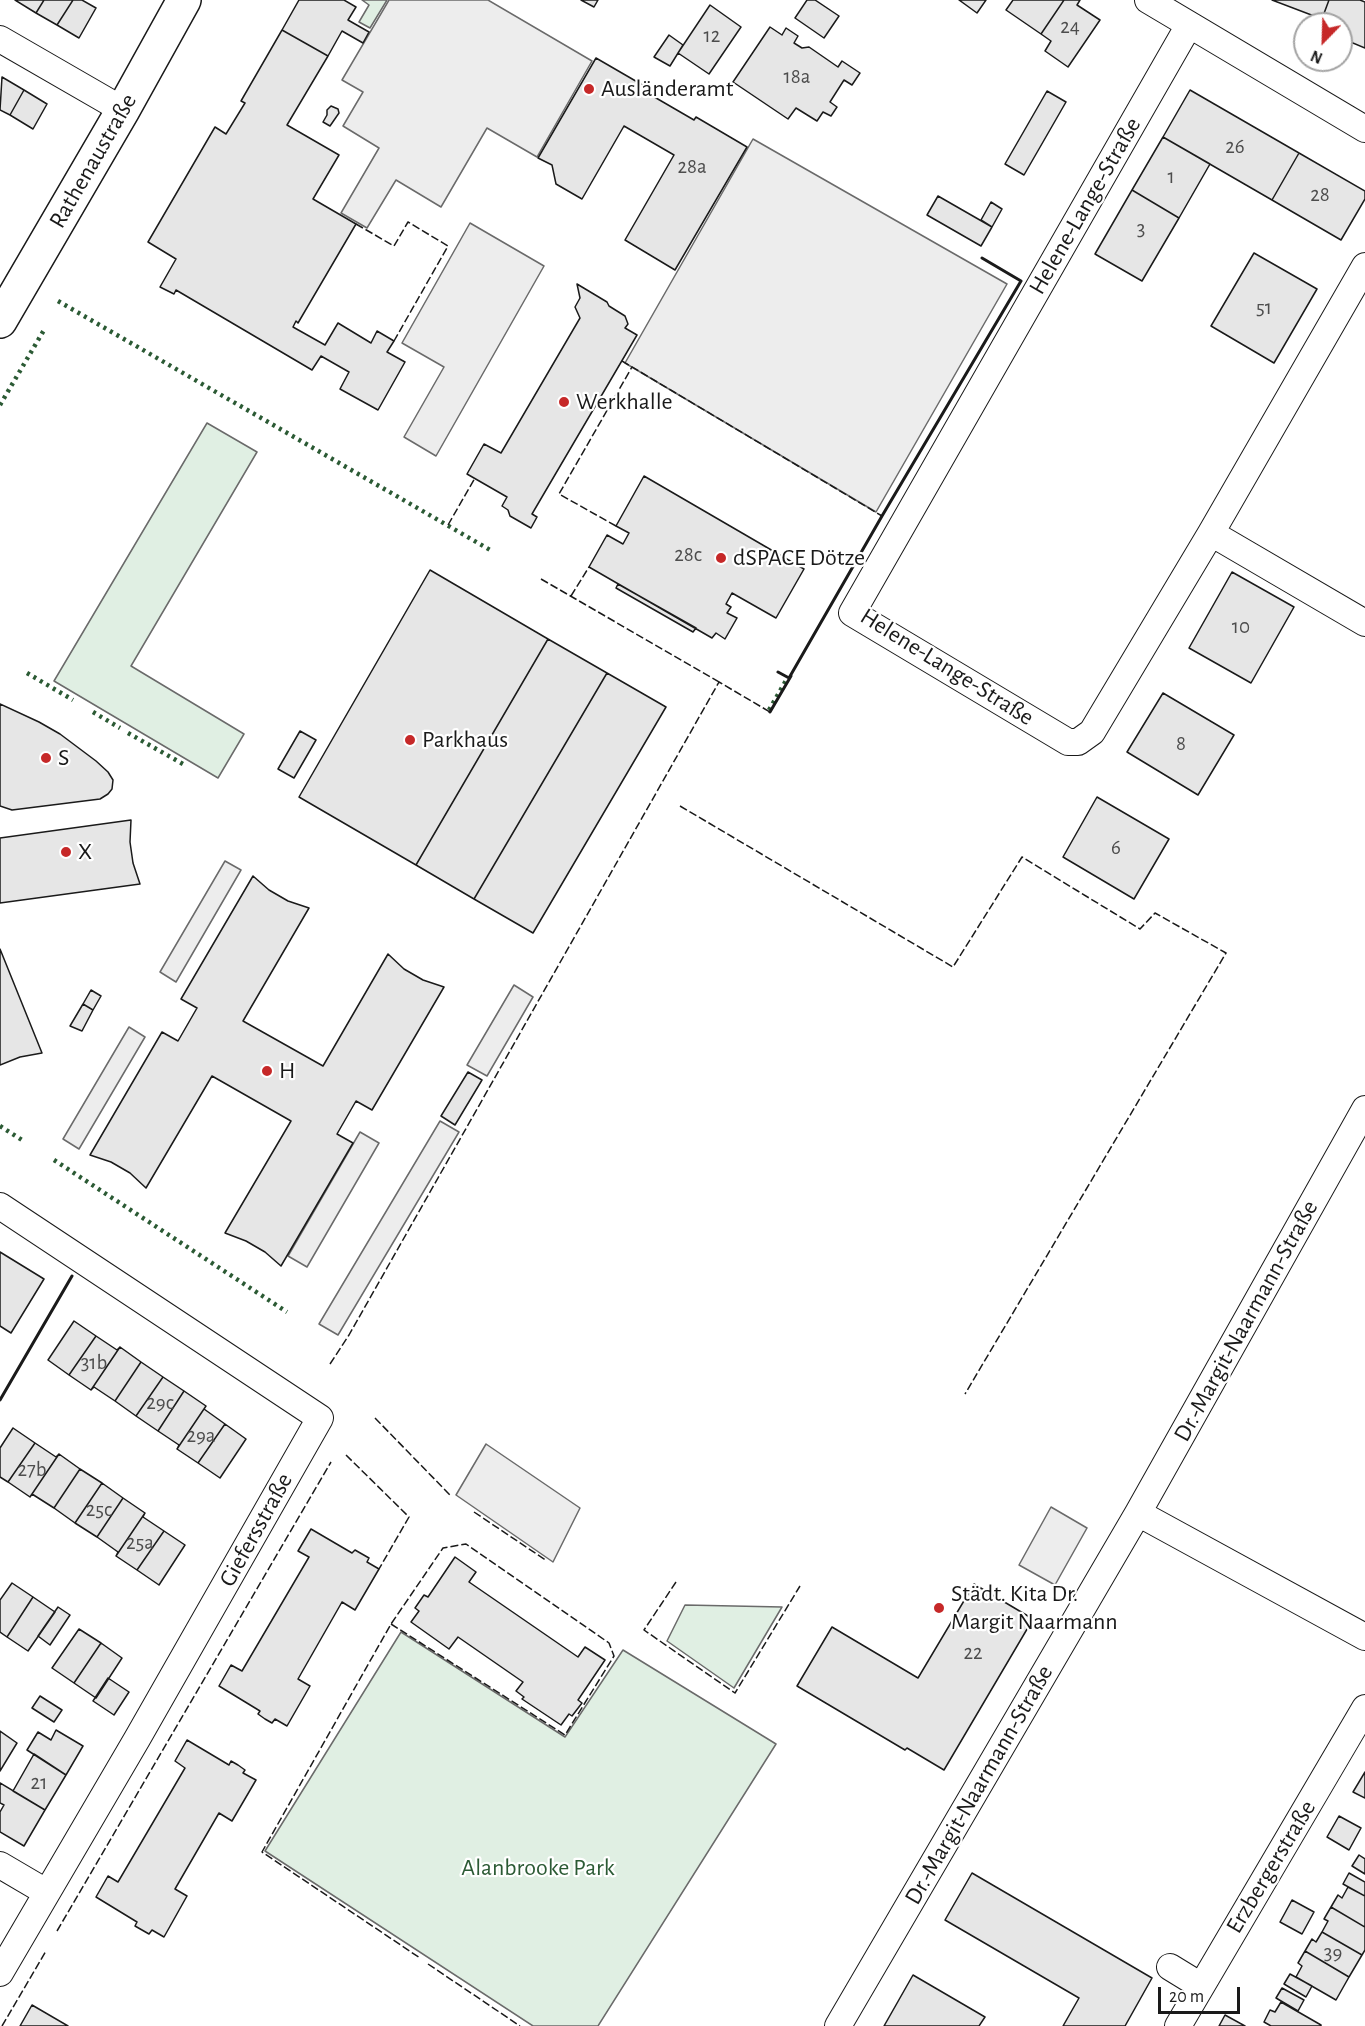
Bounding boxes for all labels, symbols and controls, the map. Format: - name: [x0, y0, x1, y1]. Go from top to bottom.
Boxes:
- north arrow: [1293, 12, 1353, 72]
- house number: 24: [1060, 14, 1080, 40]
- house number: 12: [704, 23, 720, 49]
- text: N: [1309, 47, 1325, 66]
- house number: 18a: [784, 64, 810, 90]
- place label: Ausländeramt: [601, 75, 733, 103]
- marker: Ausländeramt: [582, 82, 596, 96]
- street label: Rathenaustraße: [43, 89, 143, 233]
- street label: Helene-Lange-Straße: [1023, 112, 1147, 300]
- house number: 26: [1225, 134, 1245, 160]
- house number: 28a: [677, 154, 707, 180]
- house number: 1: [1167, 164, 1175, 190]
- house number: 28: [1310, 182, 1330, 208]
- house number: 3: [1137, 216, 1145, 242]
- house number: 51: [1256, 295, 1272, 321]
- place label: Werkhalle: [576, 388, 673, 416]
- marker: Werkhalle: [557, 395, 571, 409]
- house number: 28c: [674, 542, 702, 568]
- place label: dSPACE Dötze: [733, 544, 865, 572]
- marker: dSPACE Dötze: [714, 551, 728, 565]
- street label: Helene-Lange-Straße: [855, 602, 1039, 732]
- house number: 10: [1232, 614, 1250, 640]
- place label: Parkhaus: [422, 726, 508, 754]
- house number: 8: [1176, 731, 1186, 757]
- marker: Parkhaus: [403, 733, 417, 747]
- place label: S: [58, 744, 69, 772]
- marker: S: [39, 751, 53, 765]
- house number: 6: [1111, 835, 1121, 861]
- place label: X: [78, 838, 92, 866]
- marker: X: [59, 845, 73, 859]
- place label: H: [279, 1057, 295, 1085]
- marker: H: [260, 1064, 274, 1078]
- street label: Dr.-Margit-Naarmann-Straße: [1168, 1195, 1324, 1447]
- house number: 31b: [81, 1350, 107, 1376]
- house number: 29c: [146, 1390, 174, 1416]
- house number: 29a: [186, 1423, 216, 1449]
- house number: 27b: [17, 1457, 47, 1483]
- street label: Giefersstraße: [213, 1468, 299, 1592]
- house number: 25c: [86, 1497, 112, 1523]
- house number: 25a: [126, 1530, 154, 1556]
- place label: Städt. Kita Dr. Margit Naarmann: [951, 1580, 1118, 1636]
- marker: Städt. Kita Dr. Margit Naarmann: [932, 1601, 946, 1615]
- house number: 22: [963, 1640, 983, 1666]
- street label: Dr.-Margit-Naarmann-Straße: [899, 1660, 1059, 1910]
- house number: 21: [31, 1770, 47, 1796]
- street label: Erzbergerstraße: [1220, 1795, 1322, 1939]
- park label: Alanbrooke Park: [461, 1854, 615, 1882]
- house number: 39: [1324, 1940, 1342, 1966]
- scale bar: [1161, 1975, 1244, 2013]
- text: 20 m: [1169, 1988, 1204, 2006]

